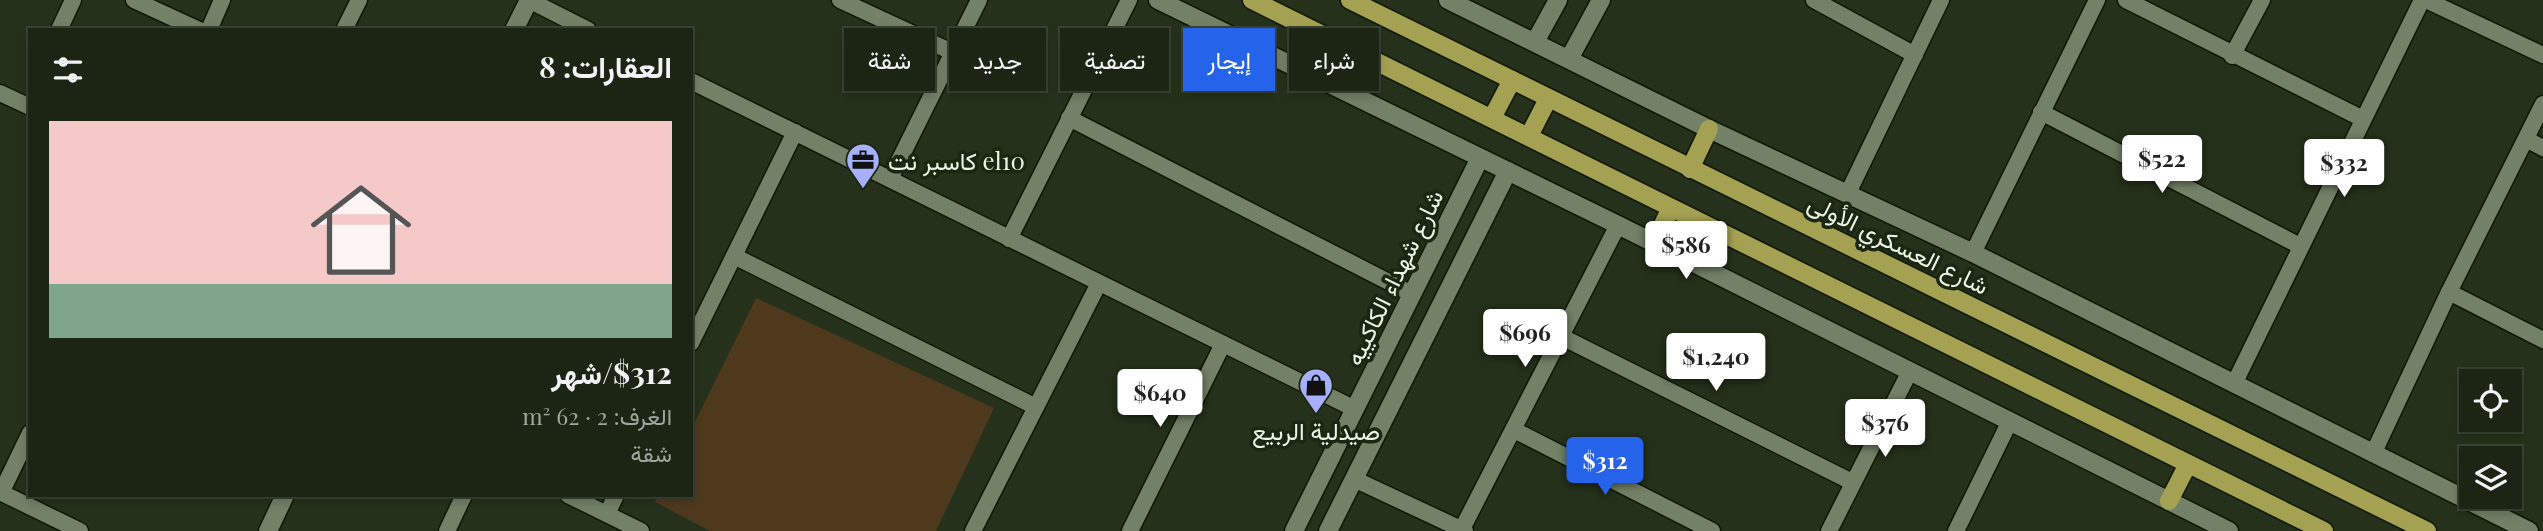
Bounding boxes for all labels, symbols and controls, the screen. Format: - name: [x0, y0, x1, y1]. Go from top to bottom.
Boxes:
- chip: شقة: [844, 28, 935, 91]
- chip: جديد: [949, 28, 1046, 91]
- chip: تصفية: [1060, 28, 1169, 91]
- chip: إيجار: [1183, 28, 1275, 91]
- chip: شراء: [1289, 28, 1379, 91]
- text: العقارات: 8: [539, 46, 672, 86]
- icon: filters: [49, 51, 87, 89]
- pin: $522: [2121, 136, 2203, 195]
- pin: $332: [2303, 140, 2385, 199]
- office icon: كاسبر نت el10: [844, 141, 882, 190]
- text: $522: [2138, 142, 2186, 173]
- place label: كاسبر نت el10: [888, 144, 1025, 177]
- text: $332: [2320, 146, 2368, 177]
- icon: home: [298, 167, 424, 293]
- street label: شارع شهداء الكاكييه: [1337, 184, 1451, 371]
- street label: شارع العسكري الأولى: [1801, 185, 1995, 305]
- pin: $586: [1645, 222, 1727, 281]
- text: $586: [1661, 228, 1711, 259]
- pin: $696: [1484, 310, 1566, 369]
- text: $696: [1499, 316, 1551, 347]
- pin: $1,240: [1659, 334, 1773, 393]
- text: $1,240: [1682, 340, 1750, 371]
- text: $312/شهر: [551, 352, 672, 392]
- shop icon: صيدلية الربيع: [1297, 366, 1335, 415]
- map controls: [2459, 369, 2522, 509]
- button: locate: [2459, 369, 2522, 432]
- pin: $640: [1119, 370, 1201, 429]
- text: $640: [1133, 376, 1187, 407]
- text: الغرف: 2 · 62 m²: [522, 400, 672, 431]
- pin: $376: [1844, 400, 1926, 459]
- text: $376: [1861, 406, 1909, 437]
- place label: صيدلية الربيع: [1252, 414, 1380, 449]
- text: شقة: [630, 437, 672, 468]
- pin: $312: [1564, 438, 1646, 497]
- text: $312: [1582, 444, 1628, 475]
- button: layers: [2459, 446, 2522, 509]

